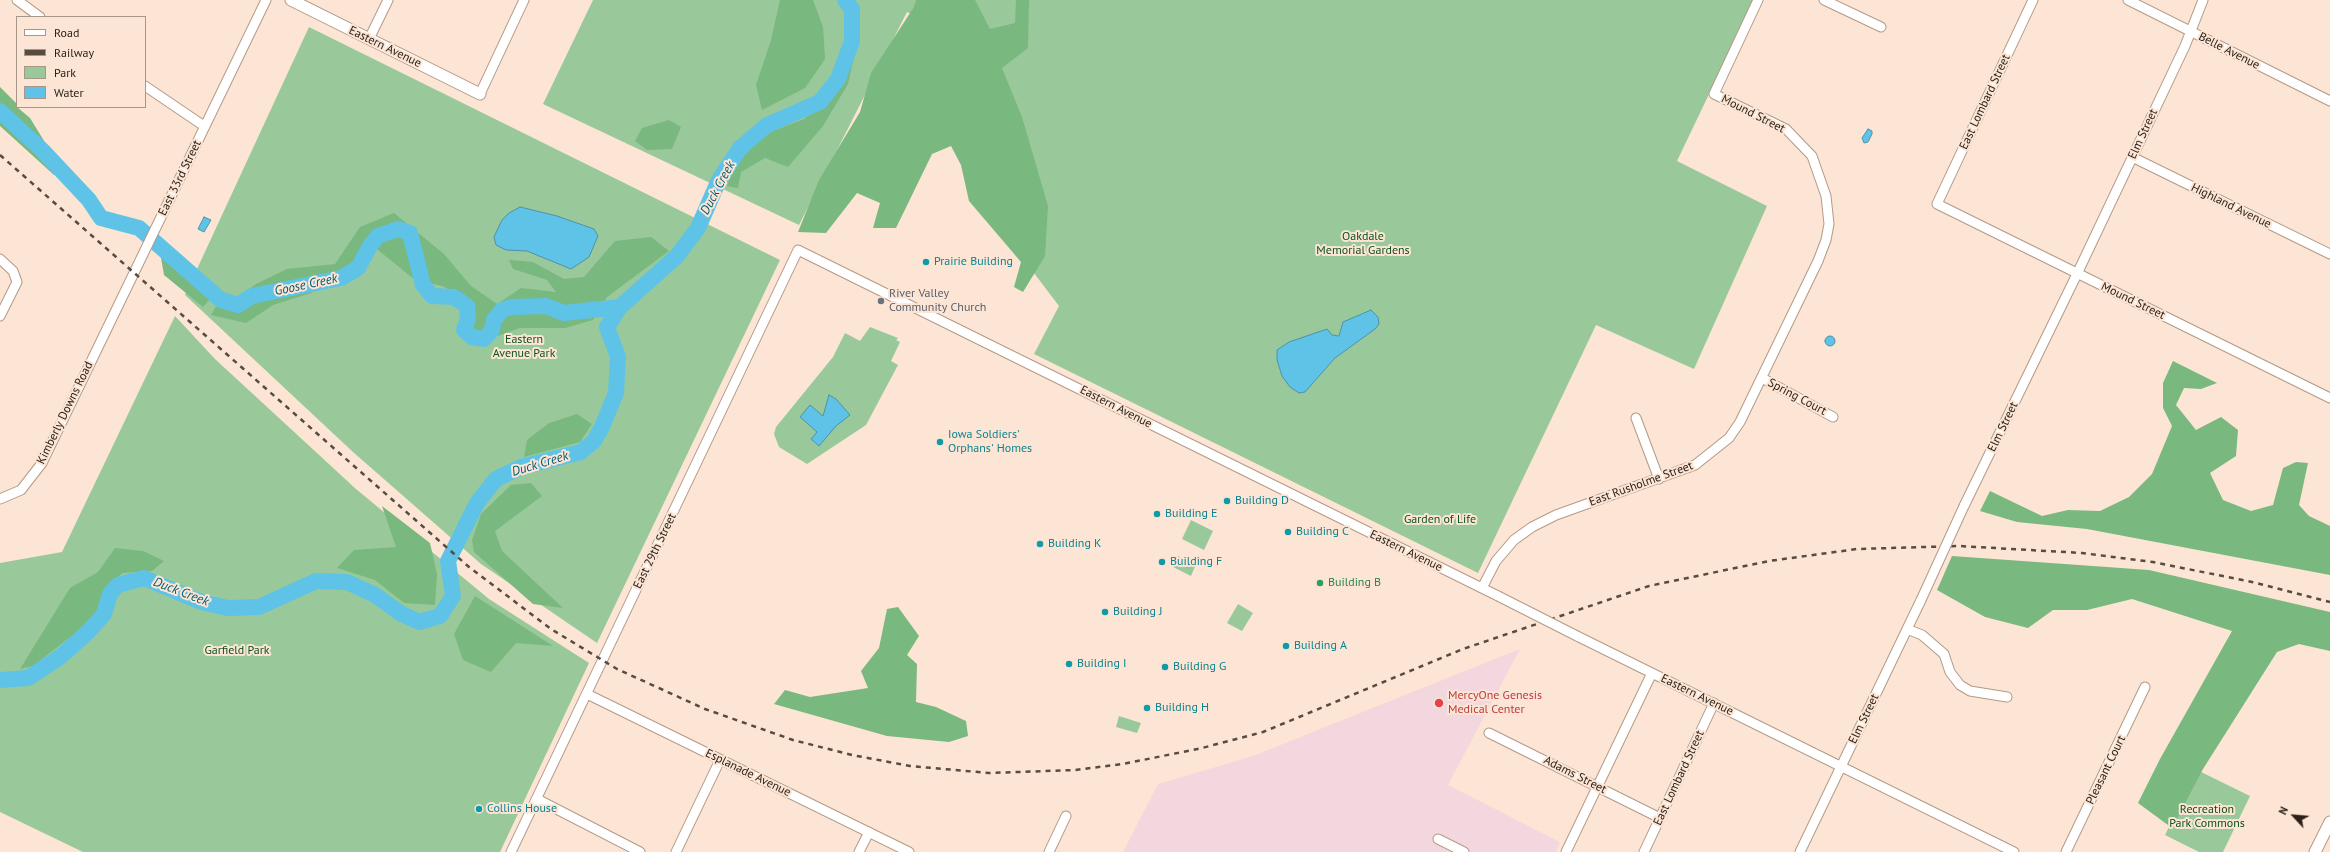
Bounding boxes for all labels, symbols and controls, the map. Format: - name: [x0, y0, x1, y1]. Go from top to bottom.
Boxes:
- legend: [16, 16, 146, 108]
- street label: Eastern Avenue: [346, 23, 424, 71]
- text: Road: [54, 25, 79, 40]
- street label: Belle Avenue: [2196, 29, 2262, 73]
- text: Railway: [54, 45, 94, 60]
- street label: East Lombard Street: [1957, 52, 2013, 152]
- text: Park: [54, 65, 76, 80]
- text: Water: [54, 85, 84, 100]
- street label: Mound Street: [1719, 92, 1787, 136]
- street label: Elm Street: [2125, 107, 2161, 161]
- street label: East 33rd Street: [156, 138, 204, 218]
- water label: Duck Creek: [697, 159, 739, 217]
- street label: Highland Avenue: [2189, 180, 2273, 232]
- park label: Oakdale Memorial Gardens: [1316, 230, 1410, 258]
- place label: Prairie Building: [934, 255, 1013, 269]
- marker: Prairie Building: [921, 257, 931, 267]
- water label: Goose Creek: [273, 271, 339, 299]
- street label: Mound Street: [2099, 279, 2167, 323]
- place label: River Valley Community Church: [889, 287, 986, 315]
- marker: River Valley Community Church: [876, 296, 886, 306]
- park label: Eastern Avenue Park: [493, 333, 555, 361]
- street label: Kimberly Downs Road: [34, 359, 96, 467]
- street label: Spring Court: [1765, 376, 1829, 418]
- street label: Eastern Avenue: [1078, 383, 1154, 431]
- street label: Elm Street: [1985, 400, 2021, 454]
- place label: Iowa Soldiers' Orphans' Homes: [948, 428, 1032, 456]
- marker: Iowa Soldiers' Orphans' Homes: [935, 437, 945, 447]
- water label: Duck Creek: [510, 448, 570, 480]
- street label: East Rusholme Street: [1587, 459, 1695, 509]
- place label: Building D: [1235, 494, 1289, 508]
- marker: Building D: [1222, 496, 1232, 506]
- place label: Building E: [1165, 507, 1218, 521]
- marker: Building E: [1152, 509, 1162, 519]
- street label: East 29th Street: [630, 511, 680, 591]
- park label: Garden of Life: [1404, 513, 1476, 527]
- place label: Building C: [1296, 525, 1349, 539]
- marker: Building C: [1283, 527, 1293, 537]
- street label: Eastern Avenue: [1367, 527, 1445, 575]
- place label: Building K: [1048, 537, 1101, 551]
- marker: Building K: [1035, 539, 1045, 549]
- place label: Building F: [1170, 555, 1222, 569]
- marker: Building F: [1157, 557, 1167, 567]
- water label: Duck Creek: [151, 574, 211, 610]
- place label: Building B: [1328, 576, 1381, 590]
- marker: Building B: [1315, 578, 1325, 588]
- place label: Building J: [1113, 605, 1163, 619]
- marker: Building J: [1100, 607, 1110, 617]
- place label: Building A: [1294, 639, 1347, 653]
- marker: Building A: [1281, 641, 1291, 651]
- park label: Garfield Park: [204, 644, 270, 658]
- place label: Building I: [1077, 657, 1127, 671]
- marker: Building I: [1064, 659, 1074, 669]
- place label: Building G: [1173, 660, 1226, 674]
- marker: Building G: [1160, 662, 1170, 672]
- street label: Eastern Avenue: [1658, 671, 1736, 719]
- place label: MercyOne Genesis Medical Center: [1448, 689, 1542, 717]
- street label: Elm Street: [1846, 692, 1882, 746]
- marker: MercyOne Genesis Medical Center: [1433, 697, 1445, 709]
- place label: Building H: [1155, 701, 1209, 715]
- marker: Building H: [1142, 703, 1152, 713]
- street label: East Lombard Street: [1651, 728, 1707, 828]
- street label: Pleasant Court: [2083, 733, 2129, 807]
- street label: Esplanade Avenue: [703, 746, 793, 800]
- street label: Adams Street: [1541, 753, 1609, 797]
- north arrow: [2274, 796, 2314, 836]
- place label: Collins House: [487, 802, 557, 816]
- park label: Recreation Park Commons: [2169, 803, 2245, 831]
- marker: Collins House: [474, 804, 484, 814]
- text: N: [2275, 804, 2291, 817]

